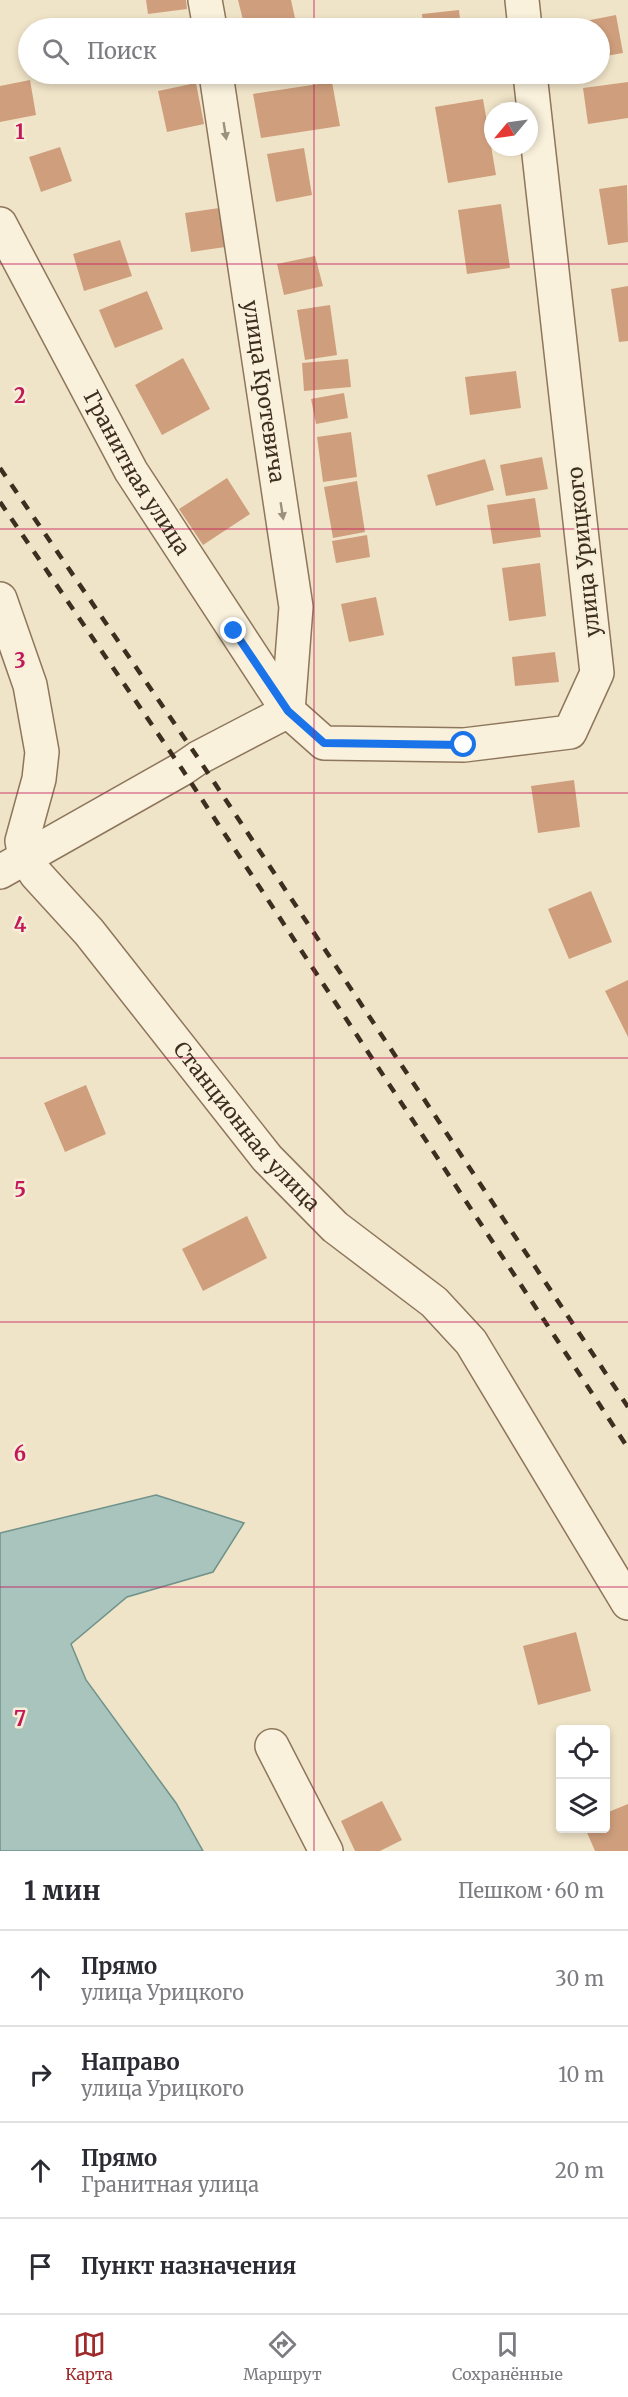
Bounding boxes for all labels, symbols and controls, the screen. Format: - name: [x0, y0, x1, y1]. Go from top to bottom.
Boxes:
- search box: [18, 18, 610, 84]
- icon: search: [39, 35, 72, 68]
- text: Поиск: [87, 37, 157, 65]
- north arrow: [484, 102, 538, 156]
- text: 1: [15, 119, 25, 144]
- one-way arrow: [221, 122, 230, 141]
- street label: улица Кротевича: [237, 298, 291, 484]
- text: 2: [14, 383, 26, 408]
- street label: Гранитная улица: [78, 386, 196, 560]
- street label: улица Урицкого: [561, 466, 606, 639]
- one-way arrow: [278, 502, 287, 521]
- route end: [220, 617, 246, 643]
- text: 3: [14, 648, 26, 673]
- route start: [450, 731, 476, 757]
- text: 4: [14, 912, 27, 937]
- street label: Станционная улица: [167, 1036, 326, 1217]
- text: 5: [14, 1177, 26, 1202]
- text: 6: [14, 1441, 26, 1466]
- text: 7: [14, 1706, 26, 1731]
- map controls: [556, 1725, 610, 1833]
- button: locate: [556, 1725, 610, 1779]
- button: layers: [556, 1779, 610, 1833]
- text: 1 мин: [24, 1874, 101, 1907]
- text: Пешком · 60 m: [458, 1878, 604, 1903]
- text: Прямо: [81, 1952, 157, 1980]
- icon: ahead: [24, 1962, 57, 1995]
- text: 30 m: [555, 1966, 604, 1991]
- text: улица Урицкого: [81, 1980, 244, 2005]
- text: Направо: [81, 2048, 180, 2076]
- icon: right: [24, 2058, 57, 2091]
- text: 10 m: [558, 2062, 604, 2087]
- text: улица Урицкого: [81, 2076, 244, 2101]
- text: Прямо: [81, 2144, 157, 2172]
- icon: ahead: [24, 2154, 57, 2187]
- text: 20 m: [555, 2158, 604, 2183]
- text: Гранитная улица: [81, 2172, 259, 2197]
- icon: arrive: [24, 2250, 57, 2283]
- text: Пункт назначения: [81, 2252, 296, 2280]
- tab: Карта: [65, 2328, 113, 2384]
- tab: Маршрут: [243, 2328, 322, 2384]
- tab: Сохранённые: [452, 2328, 563, 2384]

